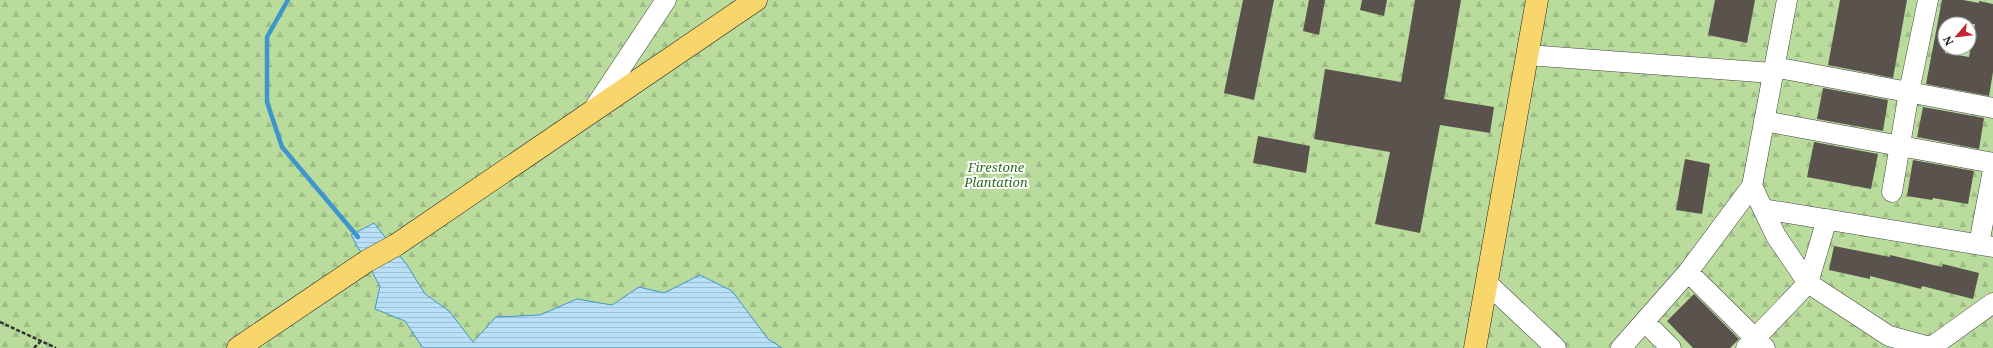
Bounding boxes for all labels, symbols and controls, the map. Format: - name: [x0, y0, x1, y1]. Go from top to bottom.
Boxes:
- north arrow: [1937, 16, 1977, 56]
- text: N: [1939, 33, 1956, 48]
- park label: Firestone Plantation: [963, 158, 1028, 191]

